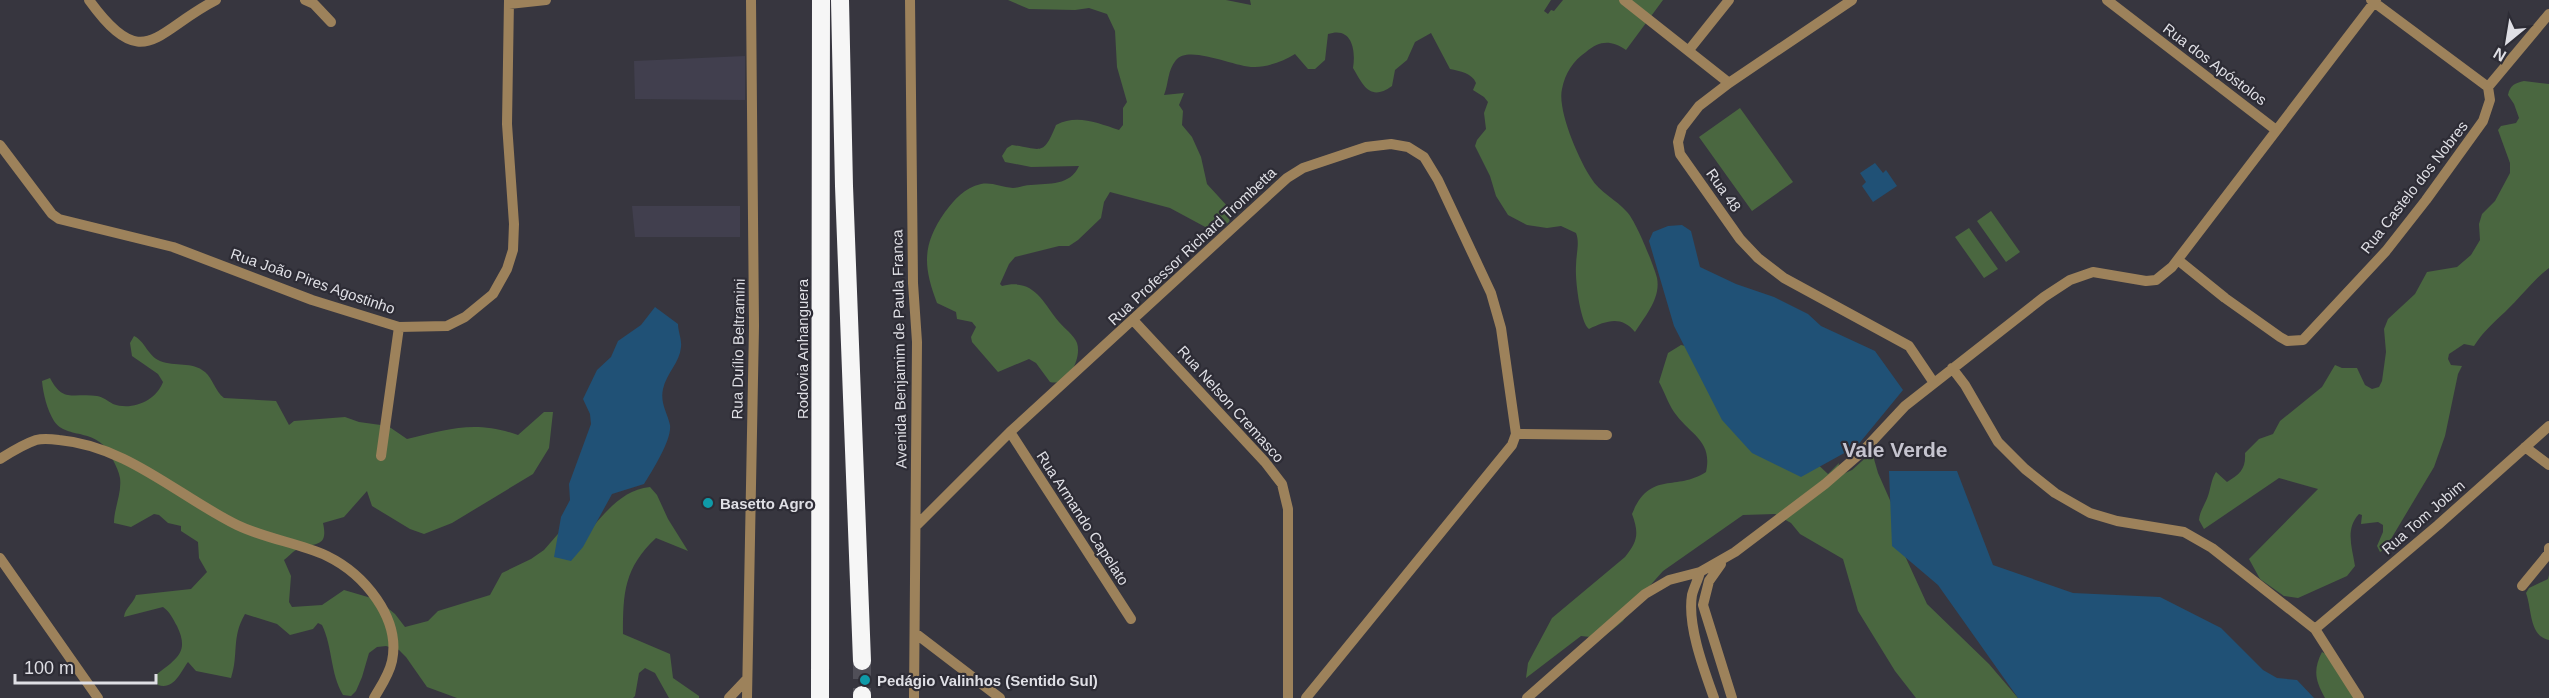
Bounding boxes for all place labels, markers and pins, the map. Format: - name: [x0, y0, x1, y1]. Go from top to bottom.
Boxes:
- place label: Basetto Agro: [720, 495, 814, 512]
- marker: Basetto Agro: [701, 496, 715, 510]
- place label: Pedágio Valinhos (Sentido Sul): [877, 672, 1098, 689]
- marker: Pedágio Valinhos (Sentido Sul): [858, 673, 872, 687]

